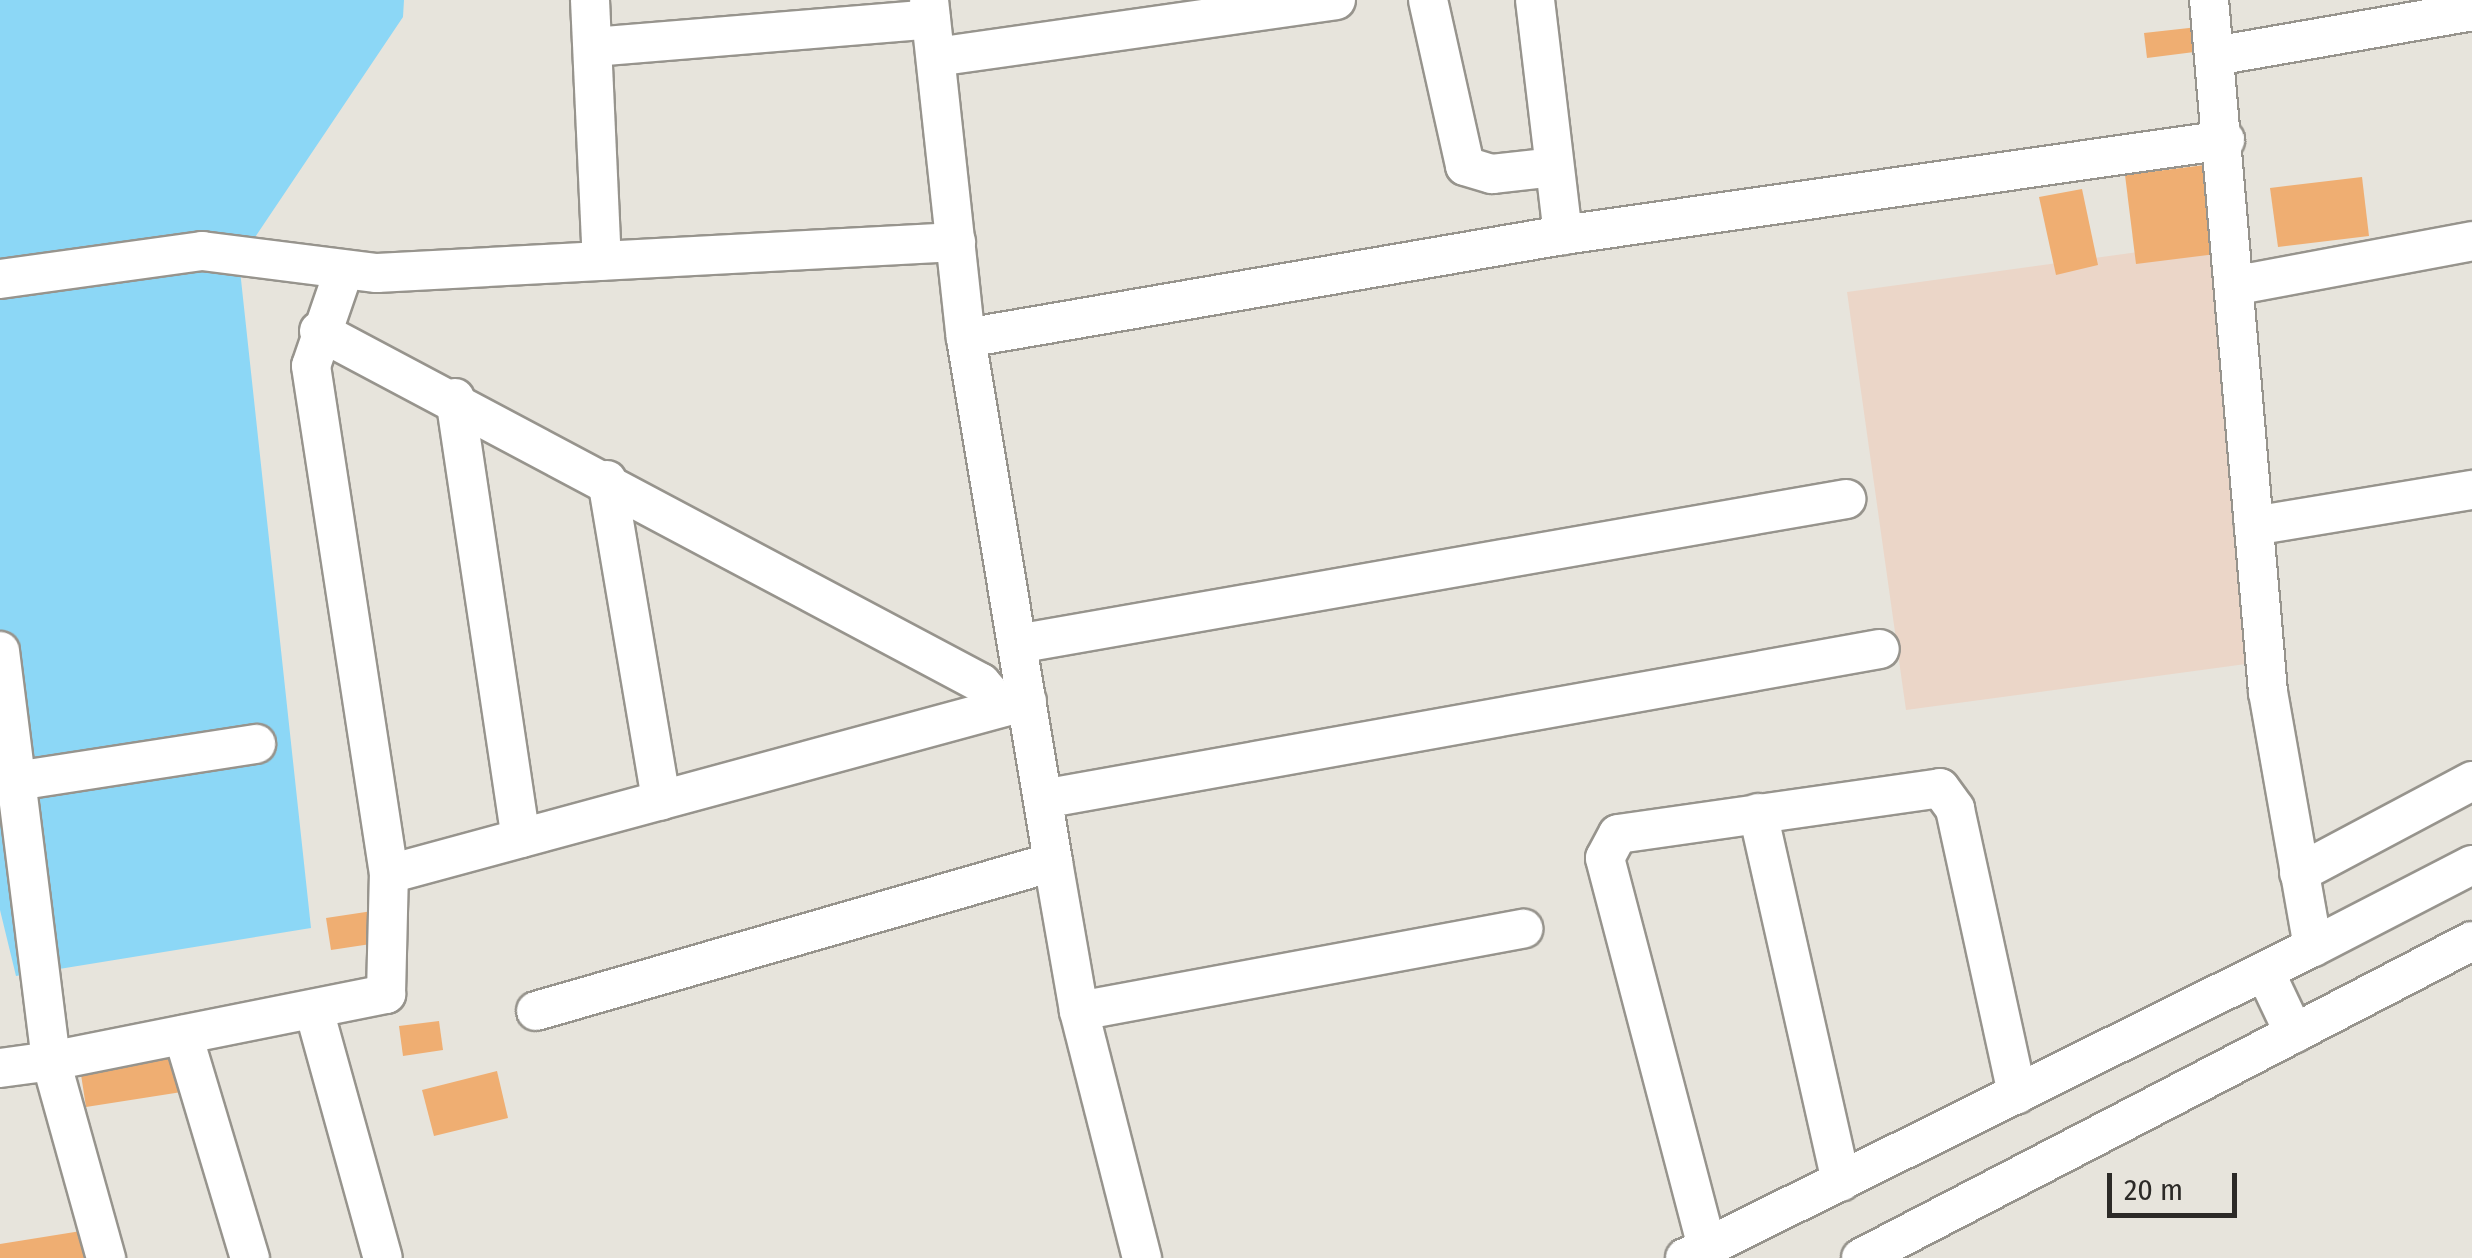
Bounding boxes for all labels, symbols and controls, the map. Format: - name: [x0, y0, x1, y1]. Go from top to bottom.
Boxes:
- scale bar: [2112, 1153, 2242, 1215]
- text: 20 m: [2124, 1172, 2183, 1208]

